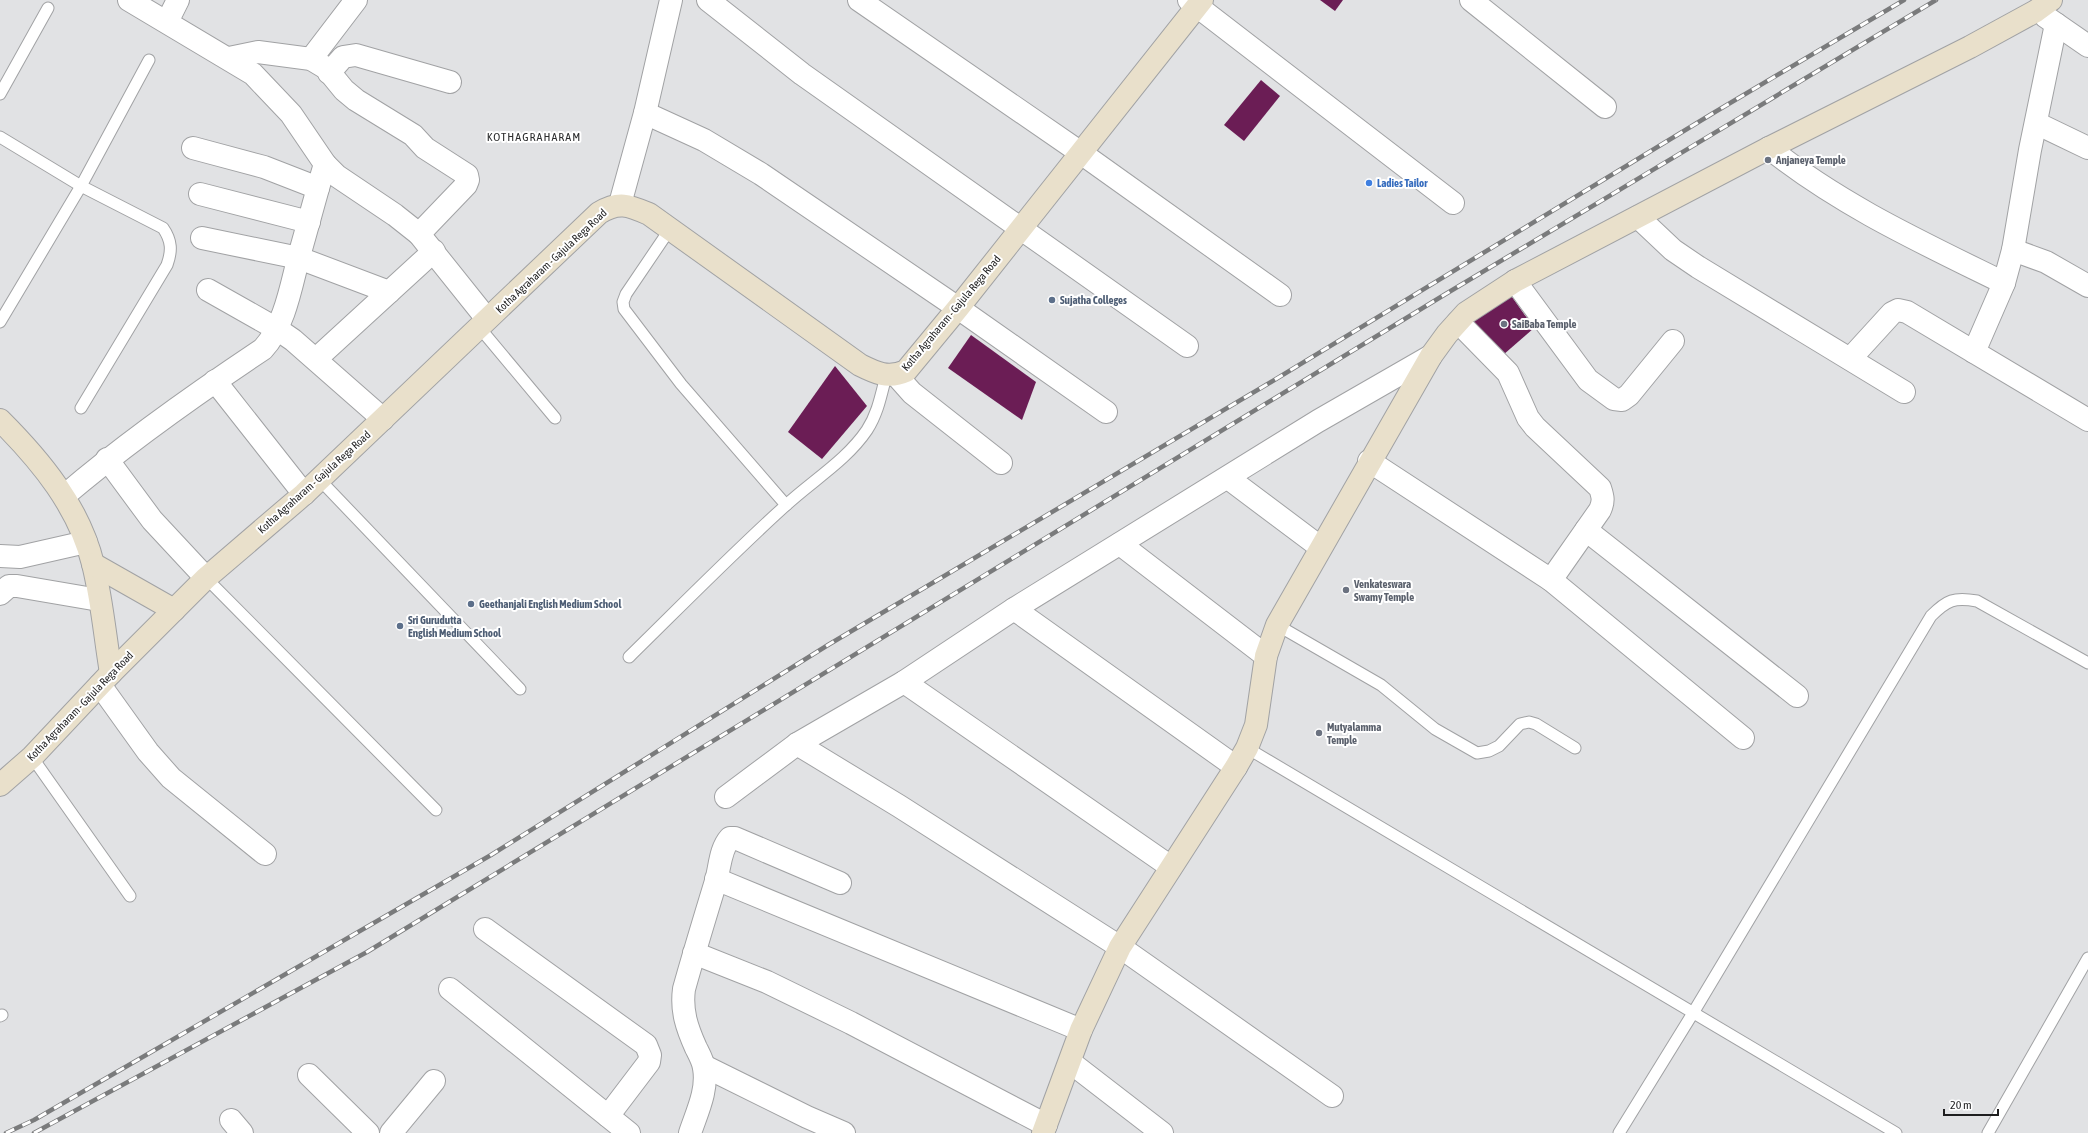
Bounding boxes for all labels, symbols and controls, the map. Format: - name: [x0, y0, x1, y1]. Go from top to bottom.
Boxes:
- district label: KOTHAGRAHARAM: [487, 130, 581, 144]
- place label: Anjaneya Temple: [1775, 154, 1846, 166]
- marker: Anjaneya Temple: [1763, 155, 1773, 165]
- place label: Ladies Tailor: [1377, 177, 1428, 189]
- marker: Ladies Tailor: [1364, 178, 1374, 188]
- street label: Kotha Agraharam - Gajula Rega Road: [493, 207, 609, 315]
- street label: Kotha Agraharam - Gajula Rega Road: [899, 253, 1003, 373]
- place label: Sujatha Colleges: [1060, 294, 1127, 306]
- marker: Sujatha Colleges: [1047, 295, 1057, 305]
- place label: SaiBaba Temple: [1512, 318, 1577, 330]
- marker: SaiBaba Temple: [1499, 319, 1509, 329]
- street label: Kotha Agraharam - Gajula Rega Road: [255, 428, 373, 536]
- place label: Venkateswara Swamy Temple: [1353, 578, 1414, 603]
- marker: Venkateswara Swamy Temple: [1341, 585, 1351, 595]
- place label: Geethanjali English Medium School: [479, 598, 622, 610]
- marker: Geethanjali English Medium School: [466, 599, 476, 609]
- place label: Sri Gurudutta English Medium School: [408, 614, 502, 639]
- marker: Sri Gurudutta English Medium School: [395, 621, 405, 631]
- street label: Kotha Agraharam - Gajula Rega Road: [25, 649, 135, 763]
- place label: Mutyalamma Temple: [1327, 721, 1381, 746]
- marker: Mutyalamma Temple: [1314, 728, 1324, 738]
- scale bar: [1944, 1091, 1998, 1117]
- text: 20 m: [1950, 1098, 1972, 1112]

